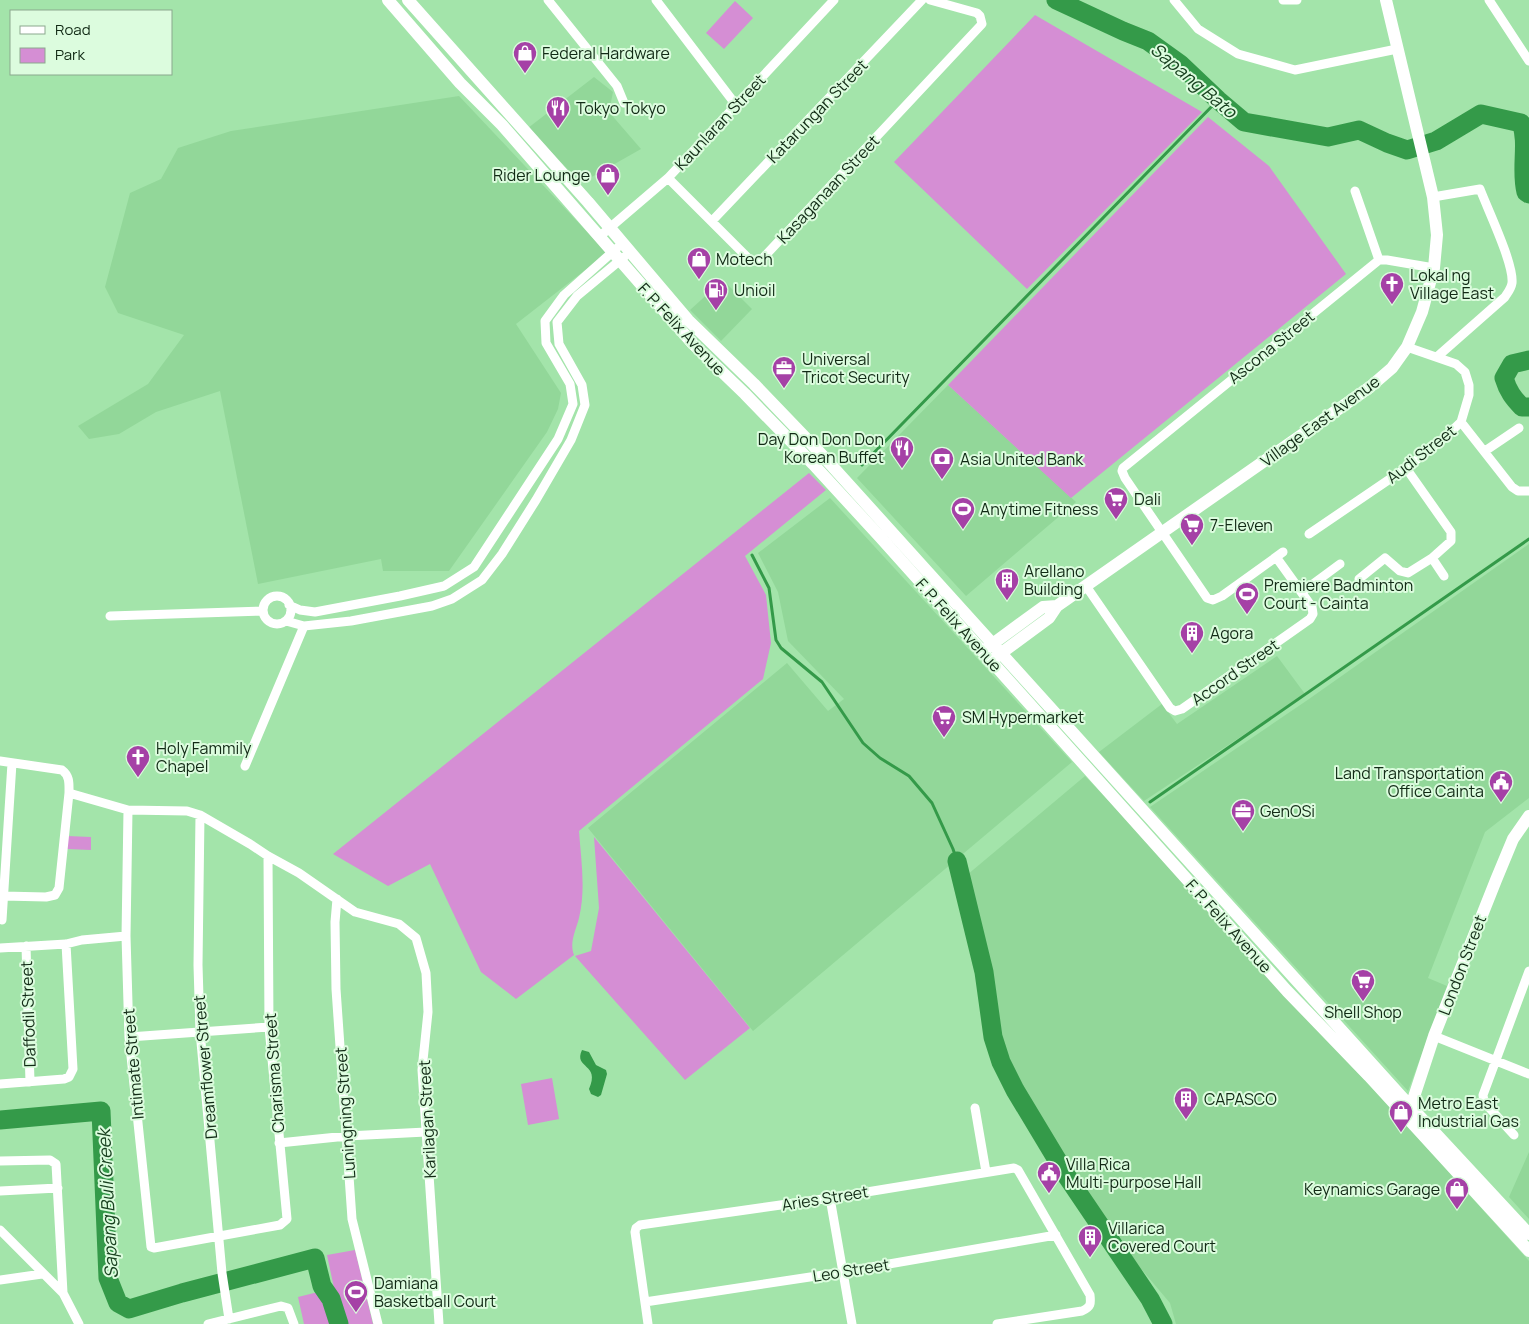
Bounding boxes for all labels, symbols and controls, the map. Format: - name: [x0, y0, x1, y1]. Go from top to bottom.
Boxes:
- legend: [10, 10, 172, 75]
- text: Road: [55, 19, 91, 40]
- water label: Sapang Bato: [1146, 37, 1243, 124]
- shop icon: Federal Hardware: [512, 40, 538, 74]
- place label: Federal Hardware: [542, 42, 670, 64]
- text: Park: [55, 44, 85, 65]
- street label: Katarungan Street: [762, 54, 872, 168]
- street label: Kaunlaran Street: [670, 69, 770, 175]
- restaurant icon: Tokyo Tokyo: [545, 95, 571, 129]
- place label: Tokyo Tokyo: [576, 97, 666, 119]
- street label: Kasaganaan Street: [772, 130, 884, 248]
- shop icon: Rider Lounge: [595, 162, 621, 196]
- place label: Rider Lounge: [493, 164, 590, 186]
- shop icon: Motech: [686, 246, 712, 280]
- place label: Motech: [716, 248, 773, 270]
- place label: Lokal ng Village East: [1410, 264, 1494, 304]
- church icon: Lokal ng Village East: [1379, 271, 1405, 305]
- fuel station icon: Unioil: [703, 277, 729, 311]
- street label: F. P. Felix Avenue: [633, 278, 731, 380]
- place label: Unioil: [734, 279, 775, 301]
- street label: Ascona Street: [1223, 305, 1319, 389]
- place label: Universal Tricot Security: [802, 348, 910, 388]
- office icon: Universal Tricot Security: [771, 355, 797, 389]
- street label: Village East Avenue: [1256, 370, 1384, 472]
- street label: Audi Street: [1382, 420, 1460, 488]
- place label: Day Don Don Don Korean Buffet: [758, 428, 884, 468]
- restaurant icon: Day Don Don Don Korean Buffet: [889, 435, 915, 469]
- bank icon: Asia United Bank: [929, 446, 955, 480]
- place label: Asia United Bank: [960, 448, 1084, 470]
- supermarket icon: Dali: [1103, 486, 1129, 520]
- place label: Dali: [1134, 488, 1161, 510]
- sports icon: Anytime Fitness: [950, 496, 976, 530]
- place label: Anytime Fitness: [980, 498, 1098, 520]
- supermarket icon: 7-Eleven: [1179, 512, 1205, 546]
- place label: 7-Eleven: [1210, 514, 1273, 536]
- place label: Arellano Building: [1024, 560, 1084, 600]
- building icon: Arellano Building: [994, 567, 1020, 601]
- street label: F. P. Felix Avenue: [911, 573, 1007, 677]
- place label: Premiere Badminton Court - Cainta: [1264, 574, 1413, 614]
- sports icon: Premiere Badminton Court - Cainta: [1234, 581, 1260, 615]
- building icon: Agora: [1179, 620, 1205, 654]
- place label: Agora: [1210, 622, 1253, 644]
- street label: Accord Street: [1187, 634, 1283, 710]
- supermarket icon: SM Hypermarket: [931, 704, 957, 738]
- place label: SM Hypermarket: [962, 706, 1084, 728]
- place label: Holy Fammily Chapel: [156, 737, 252, 777]
- church icon: Holy Fammily Chapel: [125, 744, 151, 778]
- place label: Land Transportation Office Cainta: [1335, 762, 1484, 802]
- public building icon: Land Transportation Office Cainta: [1488, 769, 1514, 803]
- office icon: GenOSi: [1230, 798, 1256, 832]
- place label: GenOSi: [1260, 800, 1315, 822]
- street label: F. P. Felix Avenue: [1181, 874, 1277, 978]
- street label: London Street: [1433, 912, 1491, 1018]
- street label: Daffodil Street: [15, 960, 41, 1068]
- supermarket icon: Shell Shop: [1350, 968, 1376, 1002]
- street label: Dreamflower Street: [188, 994, 222, 1140]
- place label: Shell Shop: [1324, 1001, 1402, 1023]
- street label: Intimate Street: [117, 1008, 149, 1120]
- street label: Charisma Street: [259, 1012, 289, 1134]
- street label: Luningning Street: [329, 1046, 361, 1180]
- street label: Karilagan Street: [413, 1059, 441, 1179]
- building icon: CAPASCO: [1173, 1086, 1199, 1120]
- place label: CAPASCO: [1204, 1088, 1277, 1110]
- place label: Metro East Industrial Gas: [1418, 1092, 1519, 1132]
- shop icon: Metro East Industrial Gas: [1388, 1099, 1414, 1133]
- water label: Sapang Buli Creek: [91, 1126, 123, 1279]
- place label: Villa Rica Multi-purpose Hall: [1066, 1153, 1201, 1193]
- public building icon: Villa Rica Multi-purpose Hall: [1036, 1160, 1062, 1194]
- shop icon: Keynamics Garage: [1444, 1176, 1470, 1210]
- place label: Keynamics Garage: [1304, 1178, 1440, 1200]
- street label: Aries Street: [780, 1180, 870, 1216]
- place label: Villarica Covered Court: [1108, 1217, 1216, 1257]
- building icon: Villarica Covered Court: [1077, 1224, 1103, 1258]
- street label: Leo Street: [811, 1253, 891, 1287]
- place label: Damiana Basketball Court: [374, 1272, 496, 1312]
- sports icon: Damiana Basketball Court: [343, 1279, 369, 1313]

